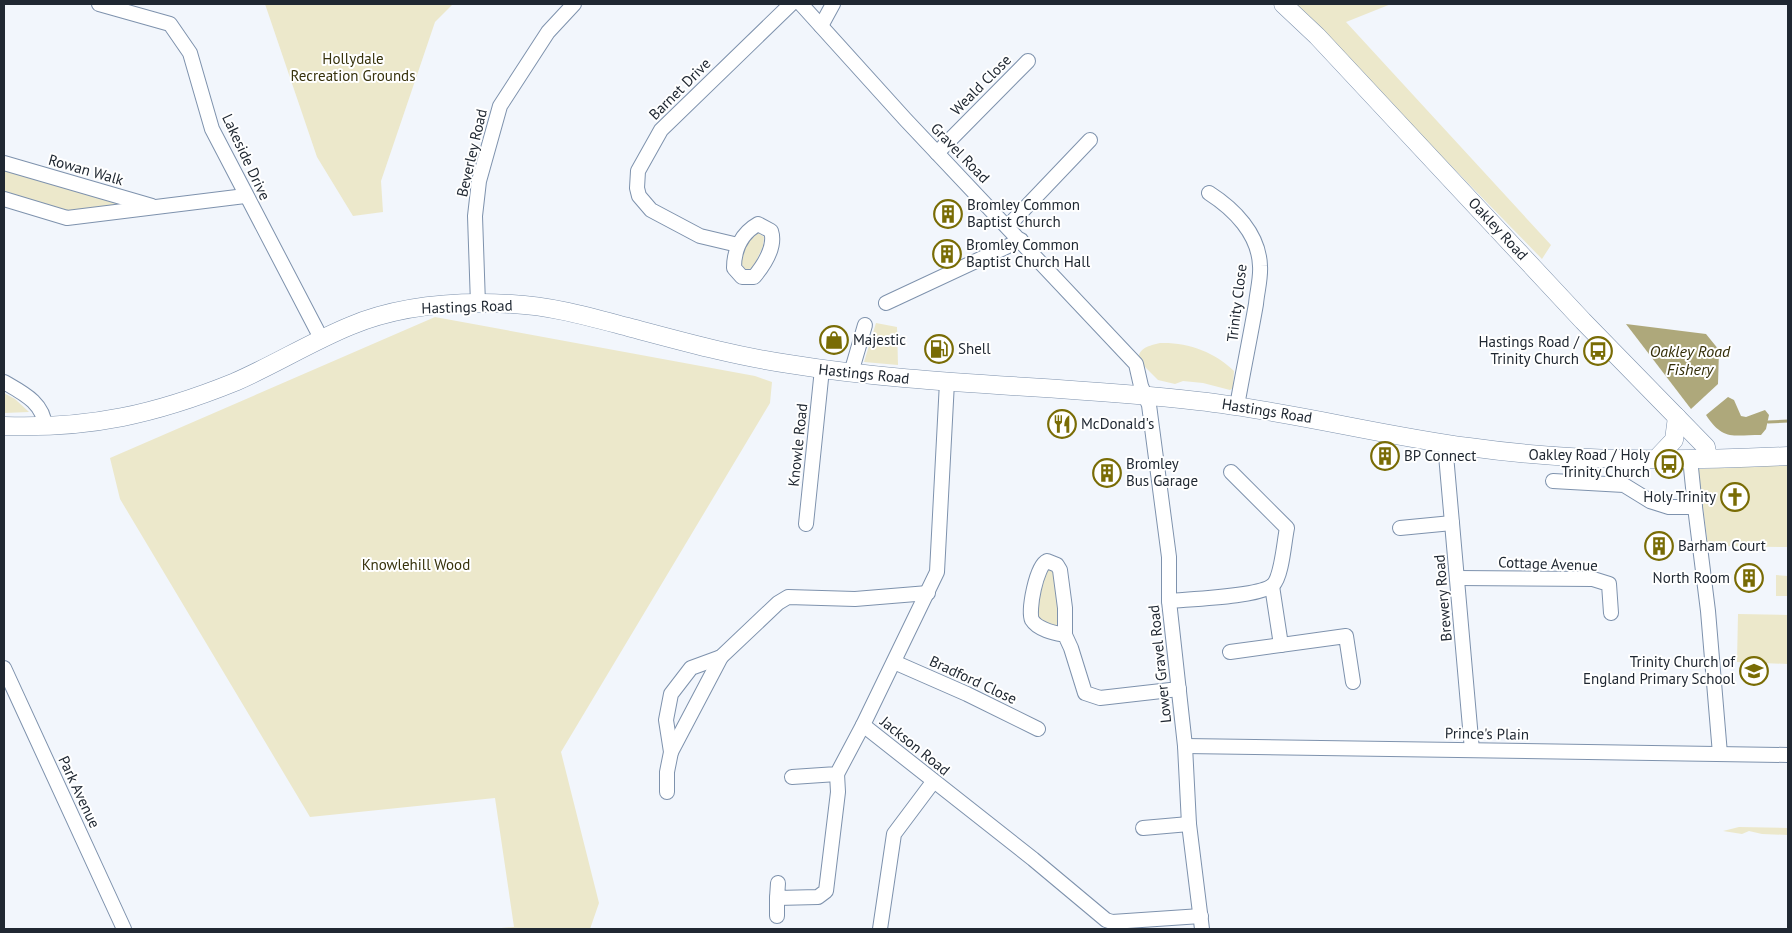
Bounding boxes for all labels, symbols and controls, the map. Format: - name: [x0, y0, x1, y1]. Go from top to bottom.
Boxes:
- park label: Hollydale Recreation Grounds: [291, 49, 415, 85]
- street label: Weald Close: [946, 50, 1015, 119]
- street label: Barnet Drive: [645, 54, 715, 124]
- street label: Beverley Road: [452, 107, 491, 199]
- street label: Lakeside Drive: [218, 111, 275, 203]
- street label: Gravel Road: [927, 119, 994, 187]
- street label: Rowan Walk: [46, 150, 127, 190]
- street label: Oakley Road: [1465, 193, 1532, 264]
- place label: Bromley Common Baptist Church: [967, 195, 1080, 231]
- building icon: Bromley Common Baptist Church: [933, 199, 963, 229]
- place label: Bromley Common Baptist Church Hall: [966, 235, 1091, 271]
- building icon: Bromley Common Baptist Church Hall: [932, 239, 962, 269]
- street label: Trinity Close: [1222, 263, 1251, 343]
- street label: Hastings Road: [421, 295, 513, 318]
- shop icon: Majestic: [819, 325, 849, 355]
- place label: Majestic: [853, 330, 906, 349]
- place label: Hastings Road / Trinity Church: [1478, 332, 1580, 368]
- fuel station icon: Shell: [924, 334, 954, 364]
- bus stop icon: Hastings Road / Trinity Church: [1583, 336, 1613, 366]
- place label: Shell: [958, 339, 991, 358]
- water label: Oakley Road Fishery: [1650, 341, 1731, 379]
- street label: Hastings Road: [818, 359, 910, 388]
- street label: Hastings Road: [1221, 394, 1314, 427]
- street label: Knowle Road: [784, 402, 811, 488]
- restaurant icon: McDonald's: [1047, 409, 1077, 439]
- place label: McDonald's: [1081, 414, 1154, 433]
- building icon: BP Connect: [1370, 441, 1400, 471]
- place label: Oakley Road / Holy Trinity Church: [1528, 445, 1650, 481]
- place label: BP Connect: [1404, 446, 1476, 465]
- bus stop icon: Oakley Road / Holy Trinity Church: [1654, 449, 1684, 479]
- place label: Bromley Bus Garage: [1126, 454, 1198, 490]
- building icon: Bromley Bus Garage: [1092, 458, 1122, 488]
- church icon: Holy Trinity: [1720, 482, 1750, 512]
- place label: Holy Trinity: [1643, 487, 1716, 506]
- building icon: Barham Court: [1644, 531, 1674, 561]
- place label: Barham Court: [1678, 536, 1766, 555]
- street label: Cottage Avenue: [1498, 552, 1598, 575]
- street label: Brewery Road: [1429, 554, 1456, 642]
- park label: Knowlehill Wood: [362, 555, 470, 574]
- building icon: North Room: [1734, 563, 1764, 593]
- place label: North Room: [1653, 568, 1730, 587]
- street label: Lower Gravel Road: [1144, 604, 1175, 724]
- street label: Bradford Close: [927, 651, 1020, 708]
- place label: Trinity Church of England Primary School: [1583, 652, 1736, 688]
- school or university icon: Trinity Church of England Primary School: [1739, 656, 1769, 686]
- street label: Jackson Road: [876, 711, 954, 779]
- street label: Prince's Plain: [1445, 723, 1529, 744]
- street label: Park Avenue: [54, 753, 104, 831]

